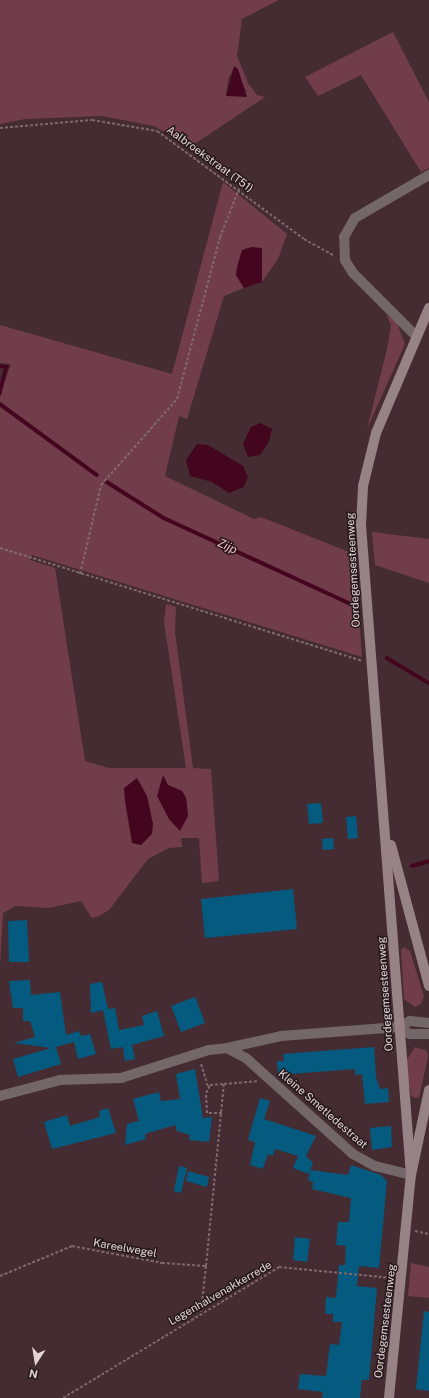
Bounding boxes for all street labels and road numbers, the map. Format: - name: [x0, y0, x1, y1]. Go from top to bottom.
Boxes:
- street label: Aalbroekstraat (T51): [164, 123, 256, 195]
- street label: Oordegemsesteenweg: [343, 512, 363, 628]
- street label: Oordegemsesteenweg: [374, 936, 396, 1052]
- street label: Kleine Smetledestraat: [276, 1067, 370, 1151]
- street label: Kareelwegel: [92, 1236, 158, 1260]
- street label: Legenhalvenakkerrede: [166, 1258, 274, 1328]
- street label: Oordegemsesteenweg: [371, 1263, 399, 1379]

